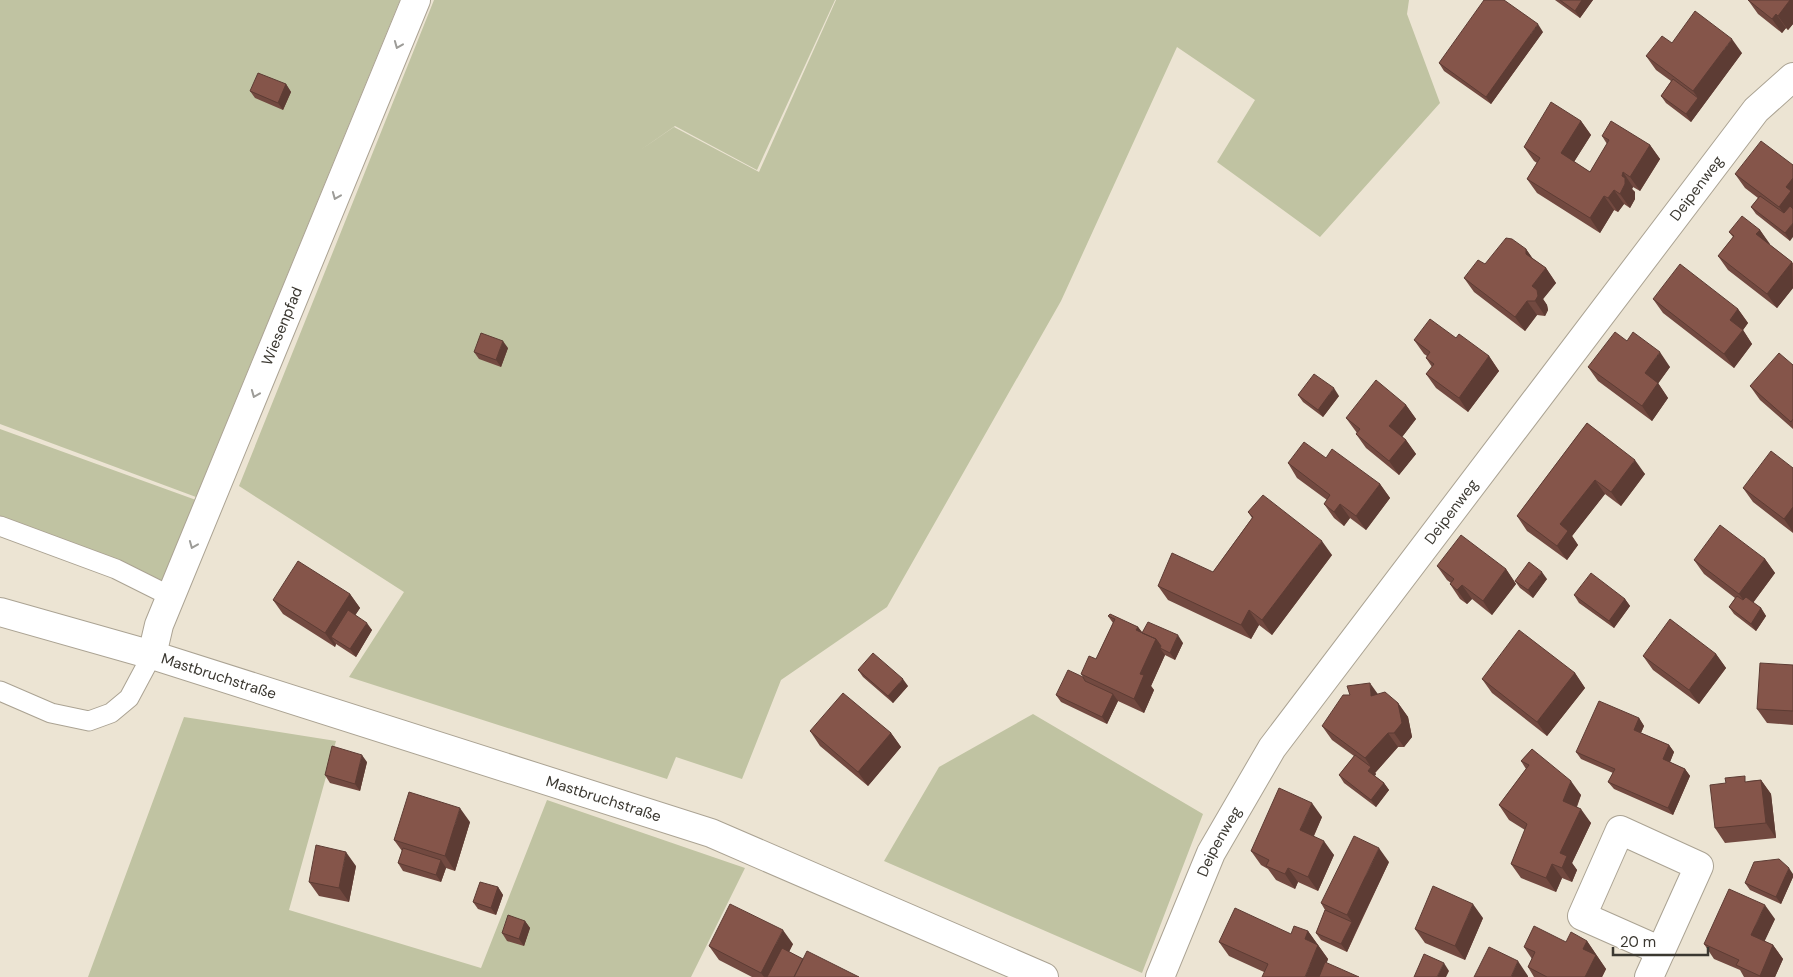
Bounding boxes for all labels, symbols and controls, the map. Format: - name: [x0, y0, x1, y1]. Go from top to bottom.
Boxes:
- one-way arrow: [393, 40, 404, 49]
- street label: Deipenweg: [1665, 152, 1728, 225]
- one-way arrow: [332, 191, 342, 199]
- street label: Wiesenpfad: [257, 284, 307, 368]
- one-way arrow: [250, 390, 260, 398]
- street label: Deipenweg: [1420, 475, 1482, 549]
- one-way arrow: [189, 540, 199, 549]
- street label: Mastbruchstraße: [159, 649, 279, 704]
- street label: Mastbruchstraße: [544, 771, 664, 827]
- street label: Deipenweg: [1192, 803, 1246, 880]
- scale bar: [1613, 924, 1708, 956]
- text: 20 m: [1620, 932, 1656, 952]

